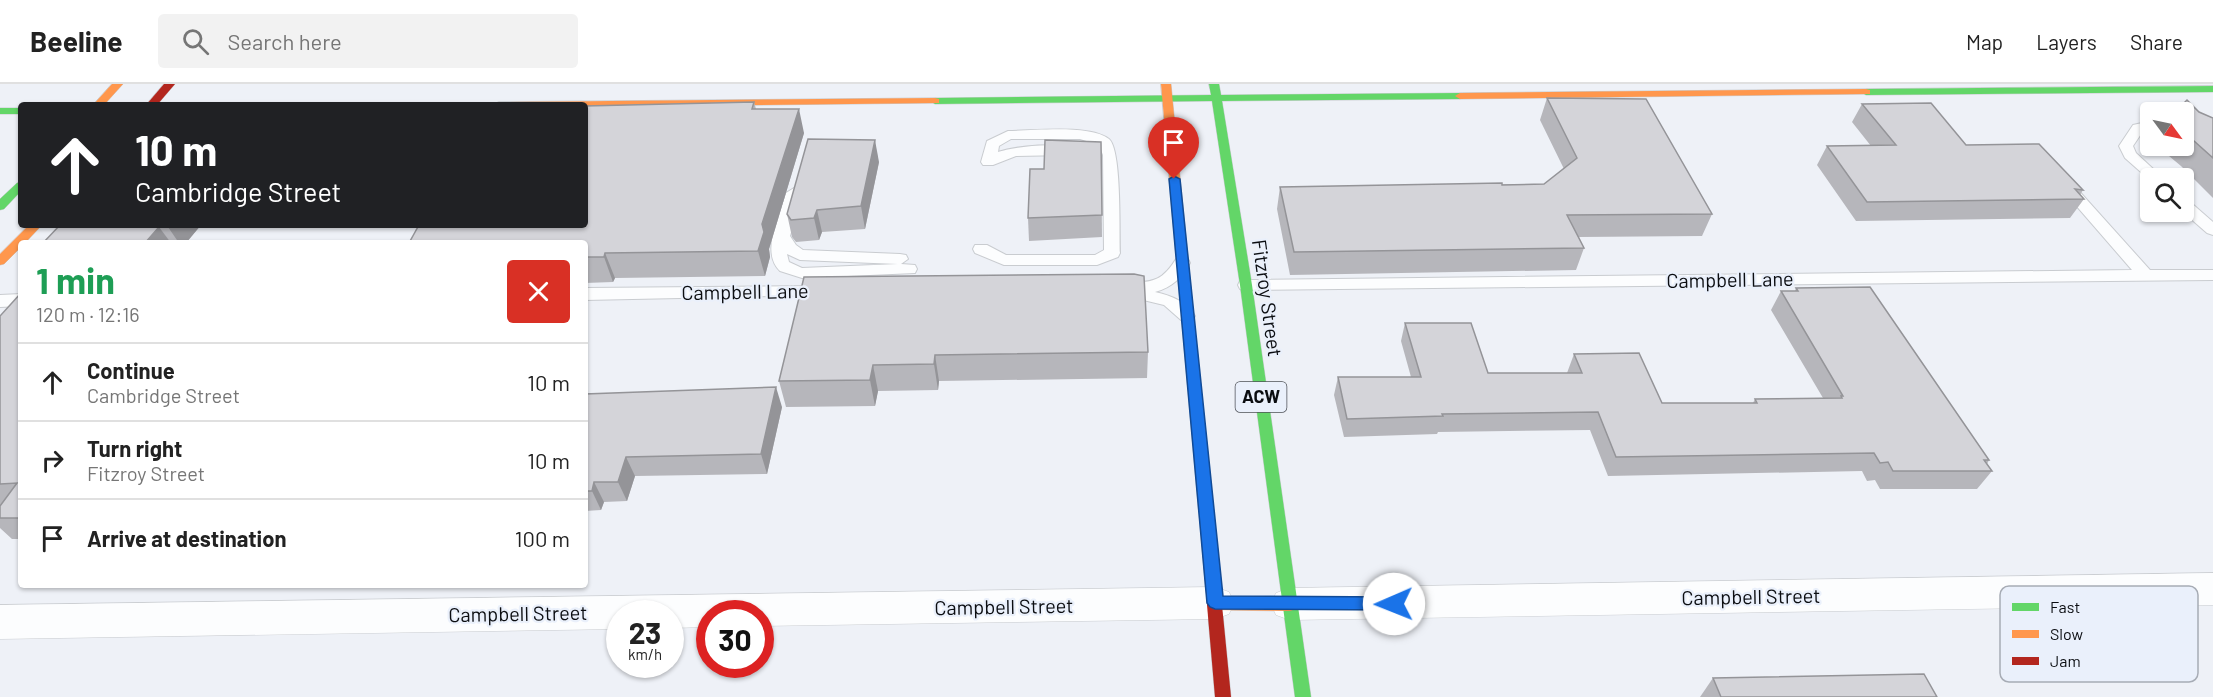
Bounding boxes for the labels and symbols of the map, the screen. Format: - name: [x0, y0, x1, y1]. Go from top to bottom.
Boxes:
- north arrow: [2140, 102, 2194, 156]
- pin: [1148, 117, 1199, 179]
- street label: Fitzroy Street: [1248, 238, 1288, 358]
- street label: Campbell Lane: [1666, 266, 1794, 292]
- street label: Campbell Lane: [681, 278, 809, 304]
- road number: ACW: [1236, 382, 1286, 412]
- position arrow: [1362, 572, 1426, 636]
- street label: Campbell Street: [1681, 583, 1821, 609]
- legend: [2000, 586, 2198, 682]
- street label: Campbell Street: [934, 593, 1074, 619]
- text: Fast: [2050, 597, 2080, 616]
- street label: Campbell Street: [448, 600, 588, 626]
- speed limit sign: 30: [696, 600, 774, 678]
- text: Slow: [2050, 624, 2083, 643]
- text: Jam: [2050, 651, 2081, 670]

